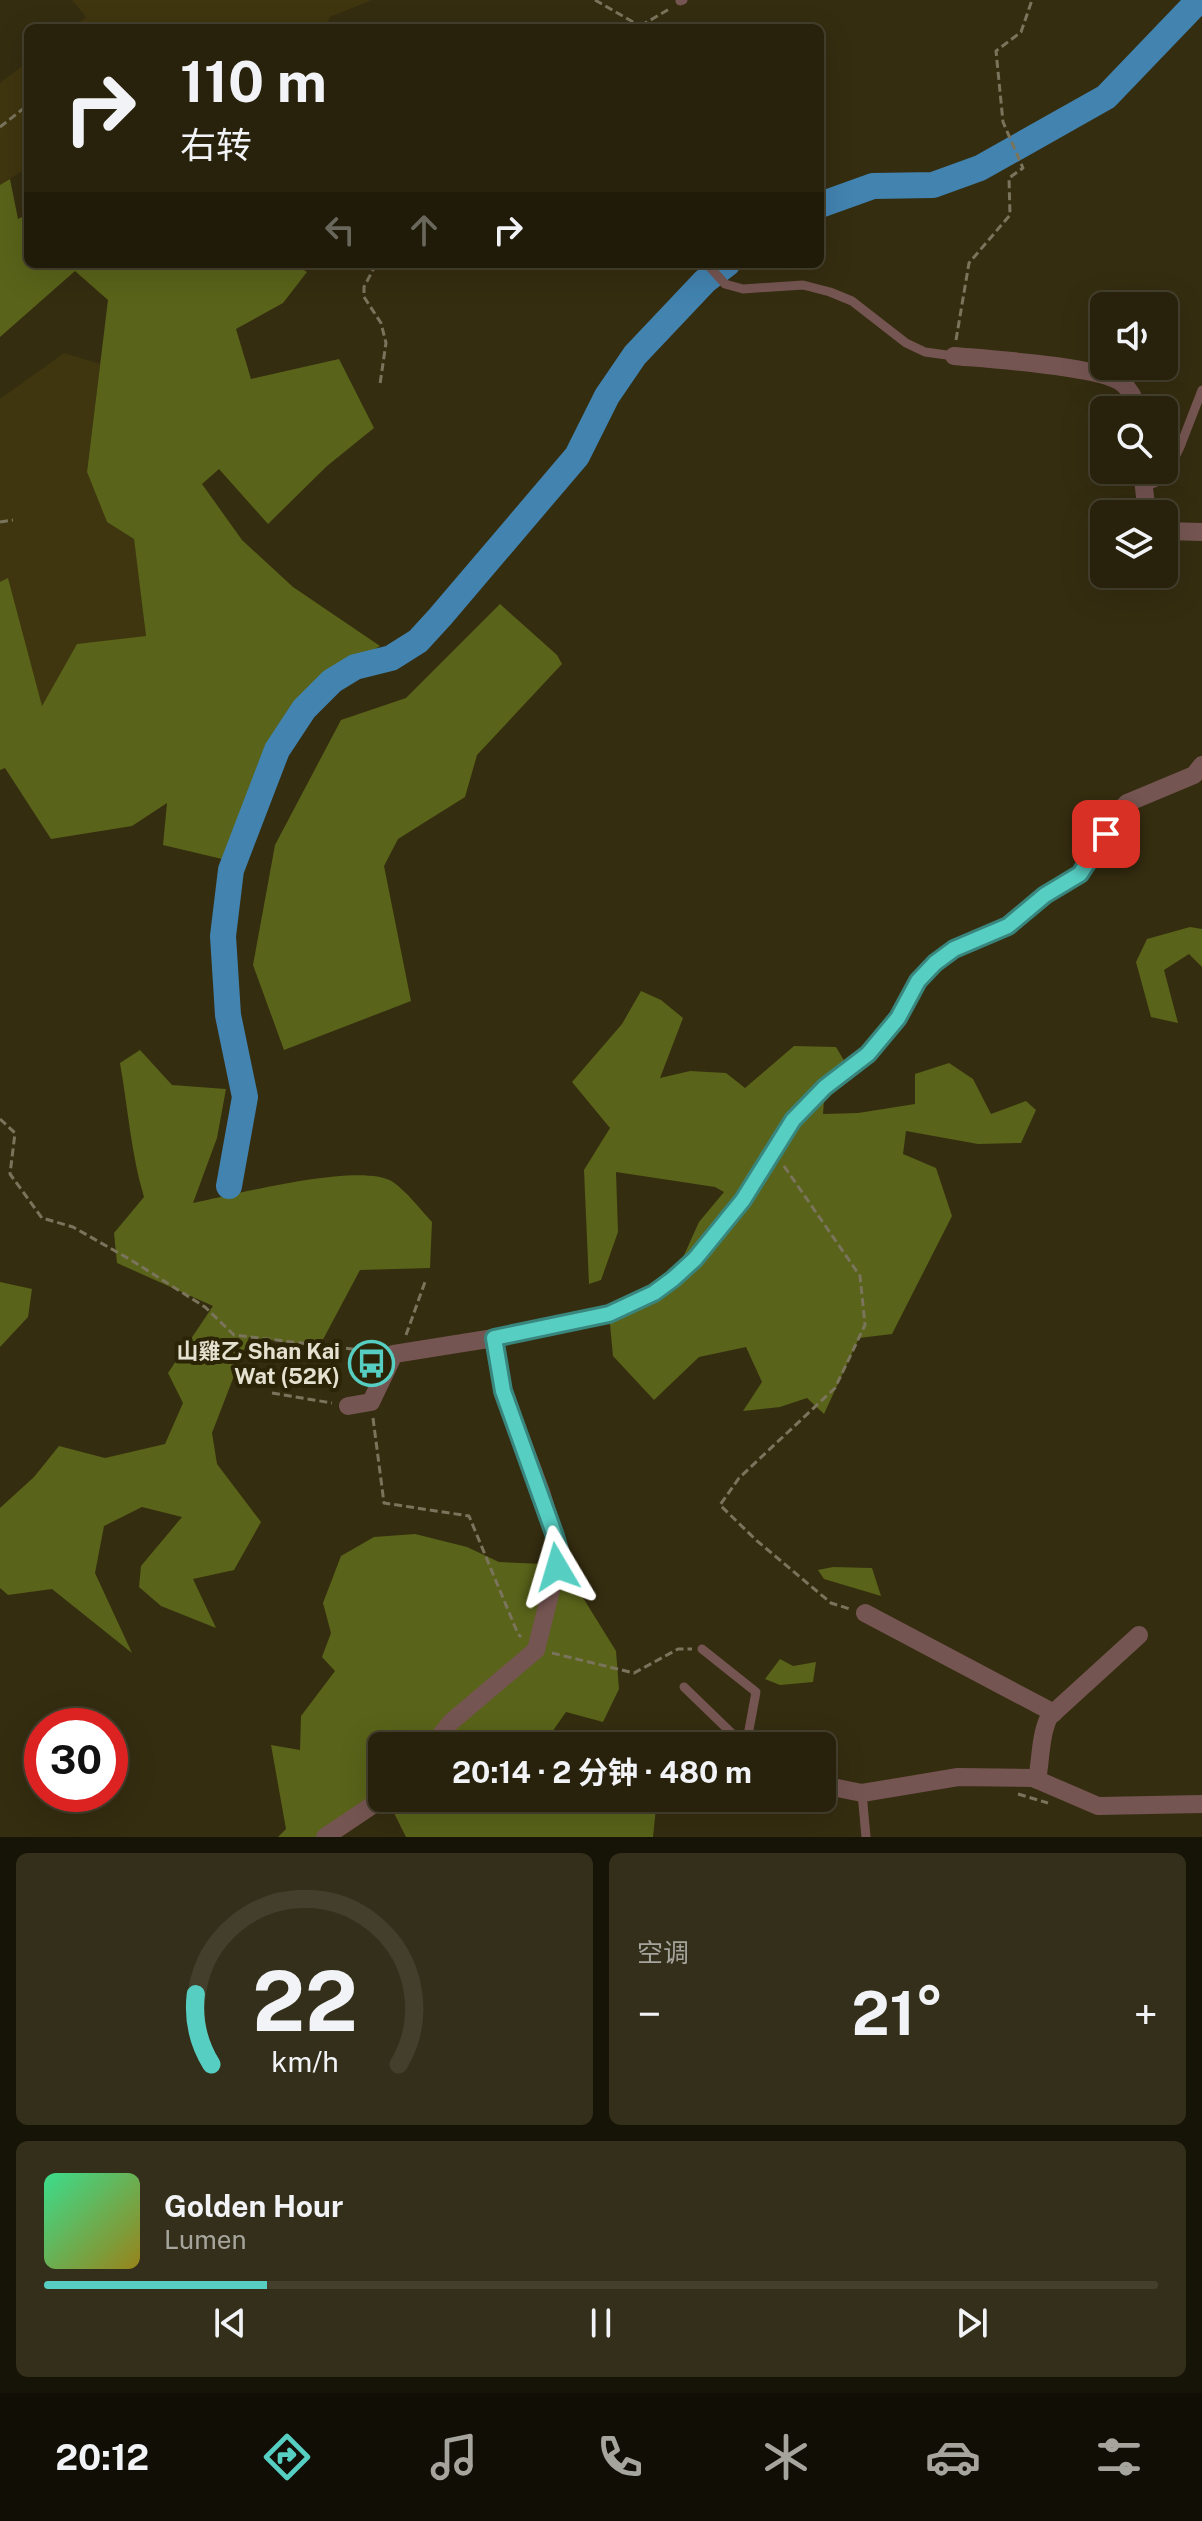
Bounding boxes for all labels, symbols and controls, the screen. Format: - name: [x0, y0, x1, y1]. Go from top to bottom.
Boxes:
- text: 110 m: [180, 49, 327, 115]
- icon: right: [48, 56, 152, 160]
- text: 右转: [180, 124, 252, 166]
- icon: left: [318, 208, 362, 252]
- icon: ahead: [402, 208, 446, 252]
- icon: right: [486, 208, 530, 252]
- map controls: [1090, 292, 1178, 588]
- button: sound: [1090, 292, 1178, 380]
- button: search: [1090, 396, 1178, 484]
- button: layers: [1090, 500, 1178, 588]
- pin: [1072, 800, 1140, 868]
- icon: arrive: [1084, 812, 1128, 856]
- place label: 山雞乙 Shan Kai Wat (52K): [177, 1338, 340, 1389]
- bus stop icon: 山雞乙 Shan Kai Wat (52K): [347, 1340, 395, 1388]
- position arrow: [515, 1525, 599, 1609]
- speed limit sign: 30: [24, 1708, 128, 1812]
- text: 20:14 · 2 分钟 · 480 m: [452, 1754, 752, 1790]
- text: 空调: [637, 1937, 689, 1968]
- text: 22: [252, 1952, 357, 2050]
- text: 21°: [851, 1978, 944, 2049]
- text: −: [637, 1988, 661, 2040]
- text: +: [1134, 1988, 1158, 2040]
- text: km/h: [271, 2045, 338, 2078]
- text: Golden Hour: [164, 2188, 343, 2224]
- text: Lumen: [164, 2224, 247, 2255]
- icon: previous: [208, 2301, 252, 2345]
- icon: pause: [579, 2301, 623, 2345]
- icon: next: [950, 2301, 994, 2345]
- icon: directions: [259, 2429, 315, 2485]
- icon: music: [426, 2429, 482, 2485]
- icon: phone: [592, 2429, 648, 2485]
- icon: climate: [758, 2429, 814, 2485]
- icon: car: [925, 2429, 981, 2485]
- icon: filters: [1091, 2429, 1147, 2485]
- text: 20:12: [55, 2436, 149, 2478]

